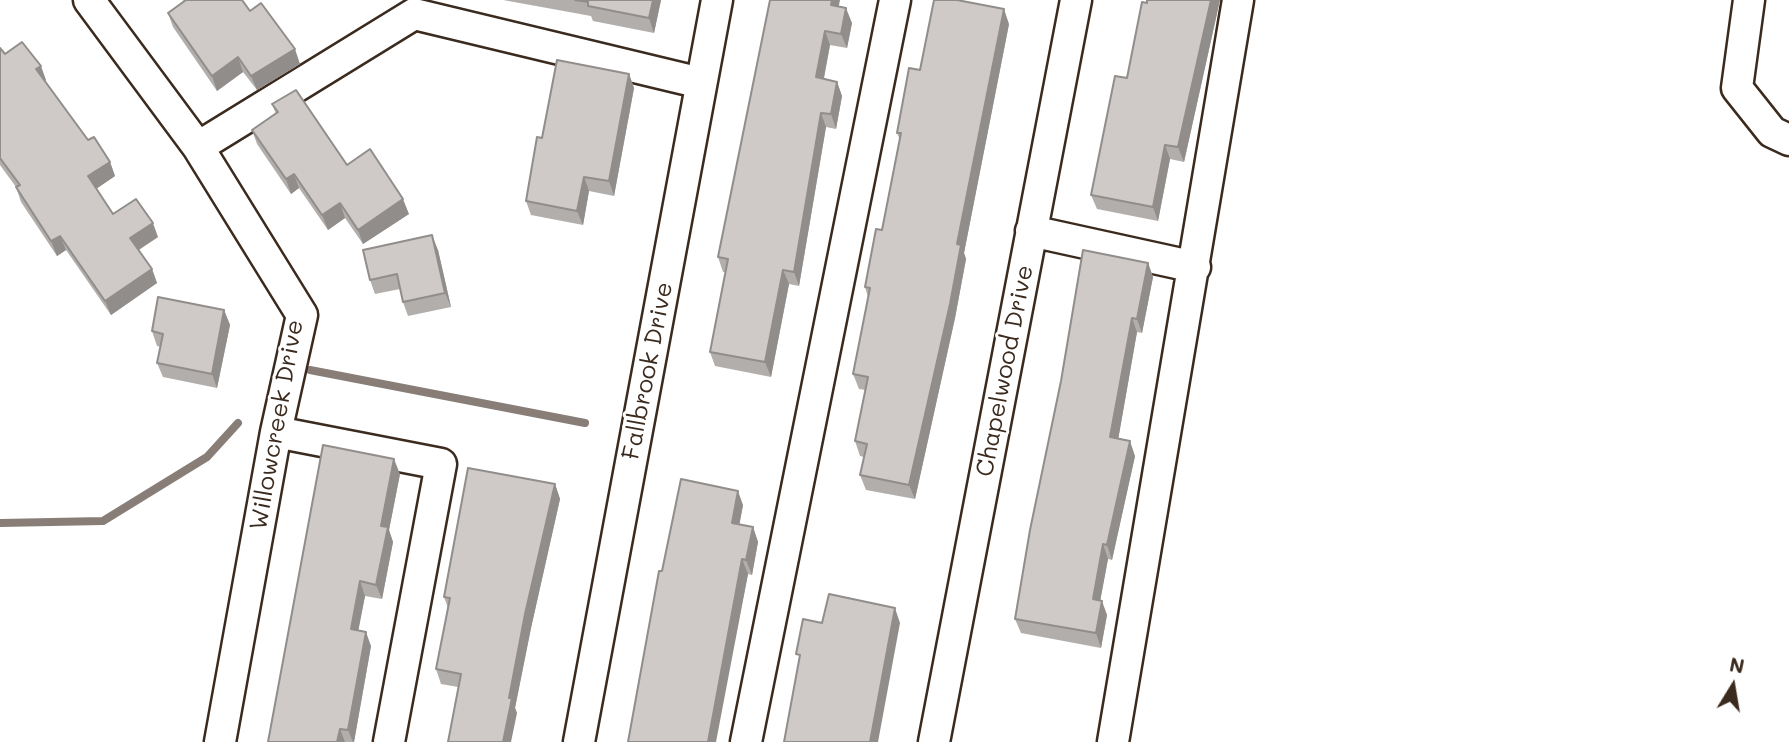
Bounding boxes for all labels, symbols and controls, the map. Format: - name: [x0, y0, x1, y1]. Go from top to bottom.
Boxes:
- street label: Chapelwood Drive: [970, 263, 1040, 479]
- street label: Fallbrook Drive: [617, 280, 679, 462]
- street label: Willowcreek Drive: [244, 318, 310, 532]
- north arrow: [1698, 651, 1768, 721]
- text: N: [1728, 651, 1747, 679]

